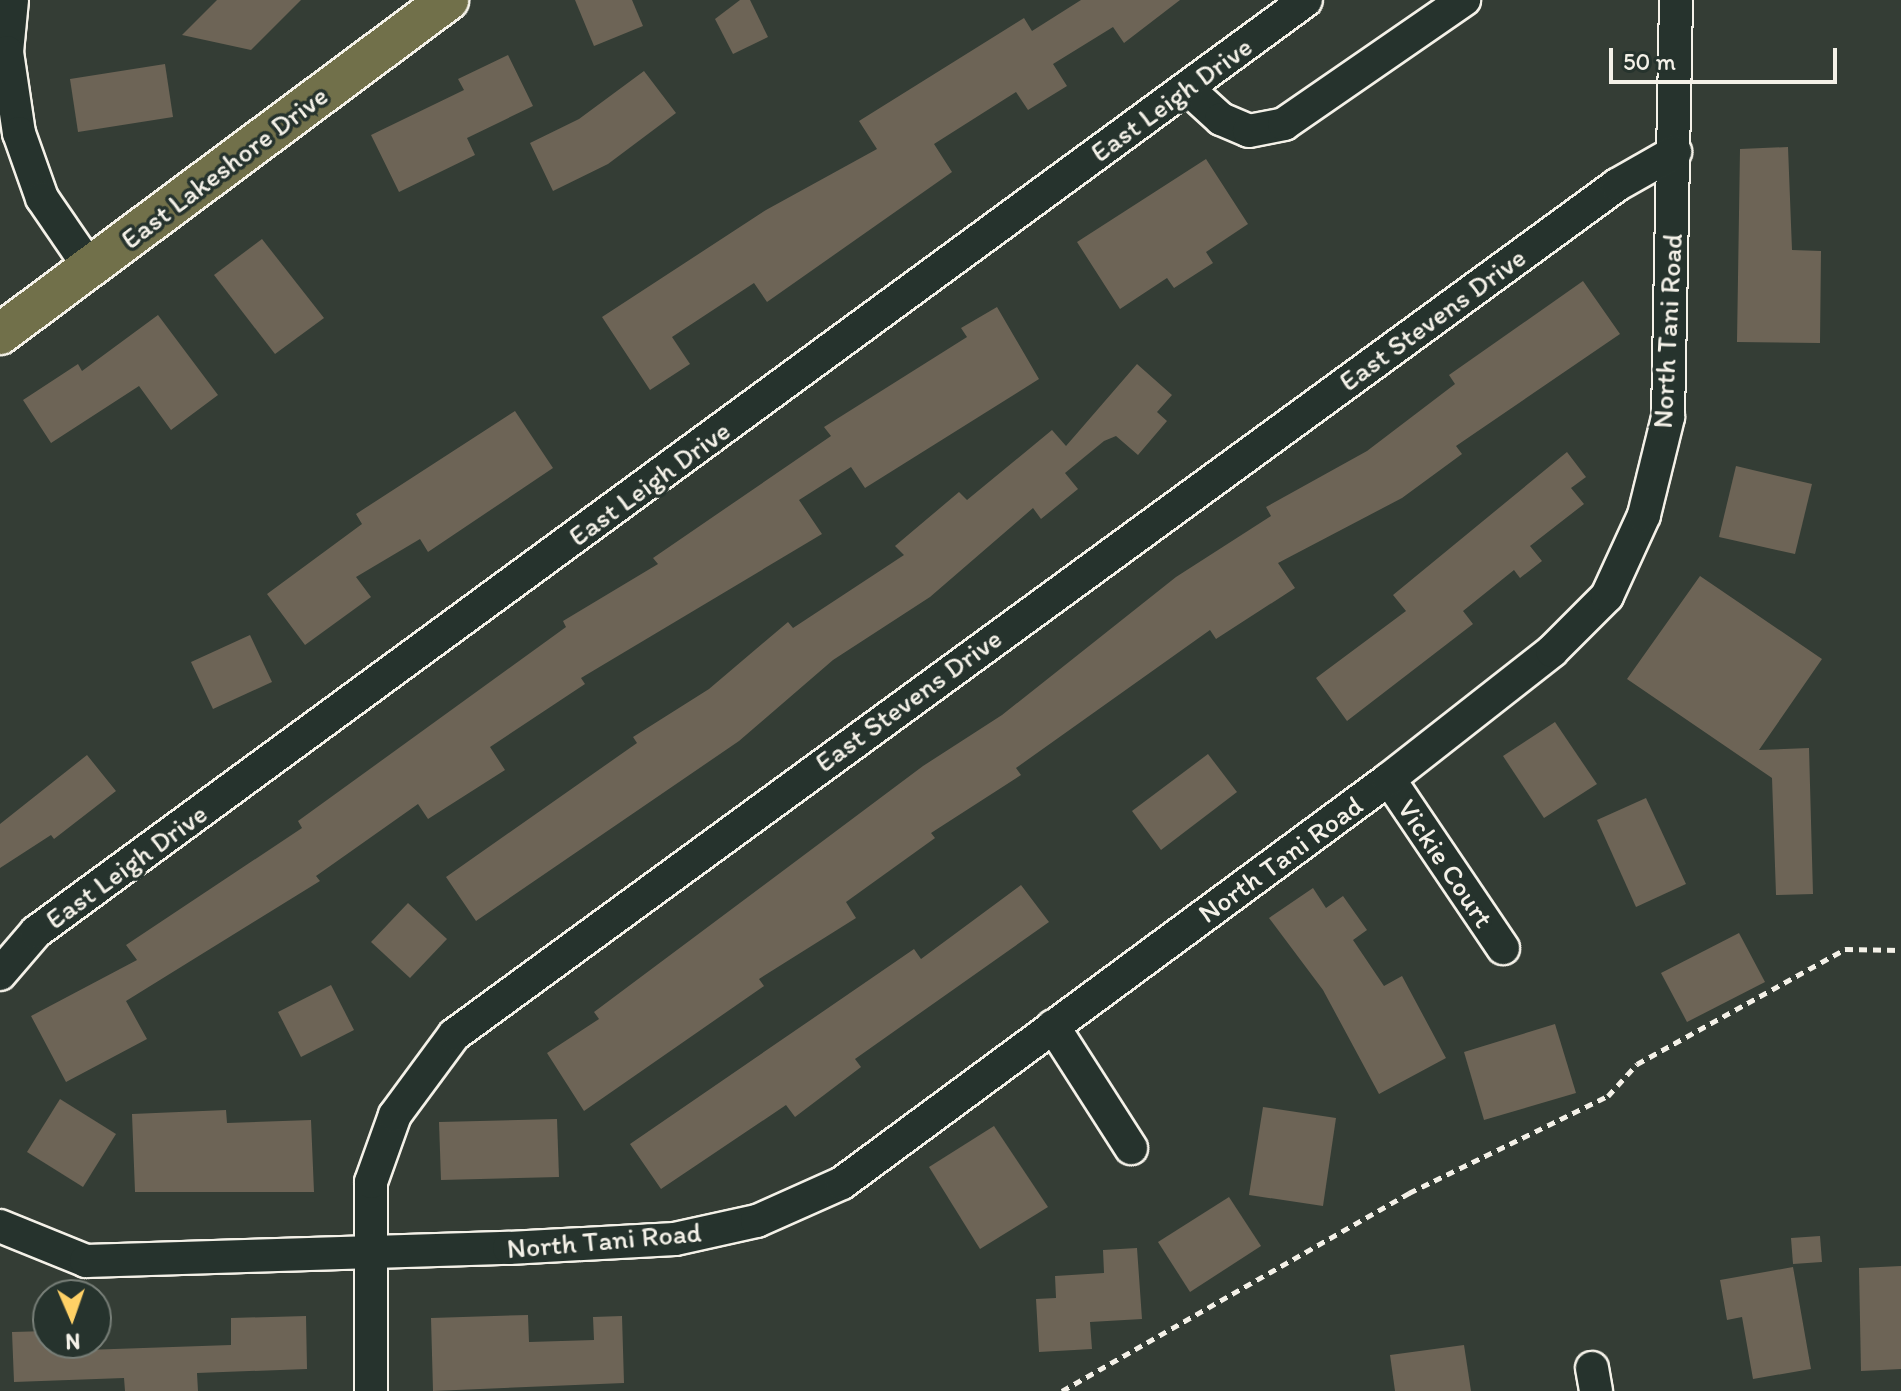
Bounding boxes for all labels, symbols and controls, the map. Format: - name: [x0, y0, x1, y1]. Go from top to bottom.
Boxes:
- street label: East Leigh Drive: [1083, 29, 1259, 169]
- scale bar: [1613, 32, 1841, 82]
- text: 50 m: [1623, 47, 1676, 76]
- street label: East Lakeshore Drive: [114, 78, 334, 256]
- street label: North Tani Road: [1645, 234, 1689, 428]
- street label: East Stevens Drive: [1332, 240, 1532, 398]
- street label: East Leigh Drive: [561, 413, 737, 553]
- street label: East Stevens Drive: [808, 621, 1008, 779]
- street label: North Tani Road: [1192, 789, 1368, 929]
- street label: Vickie Court: [1391, 793, 1501, 933]
- street label: East Leigh Drive: [38, 796, 214, 936]
- street label: North Tani Road: [506, 1215, 702, 1265]
- north arrow: [32, 1279, 112, 1359]
- text: N: [65, 1328, 81, 1355]

